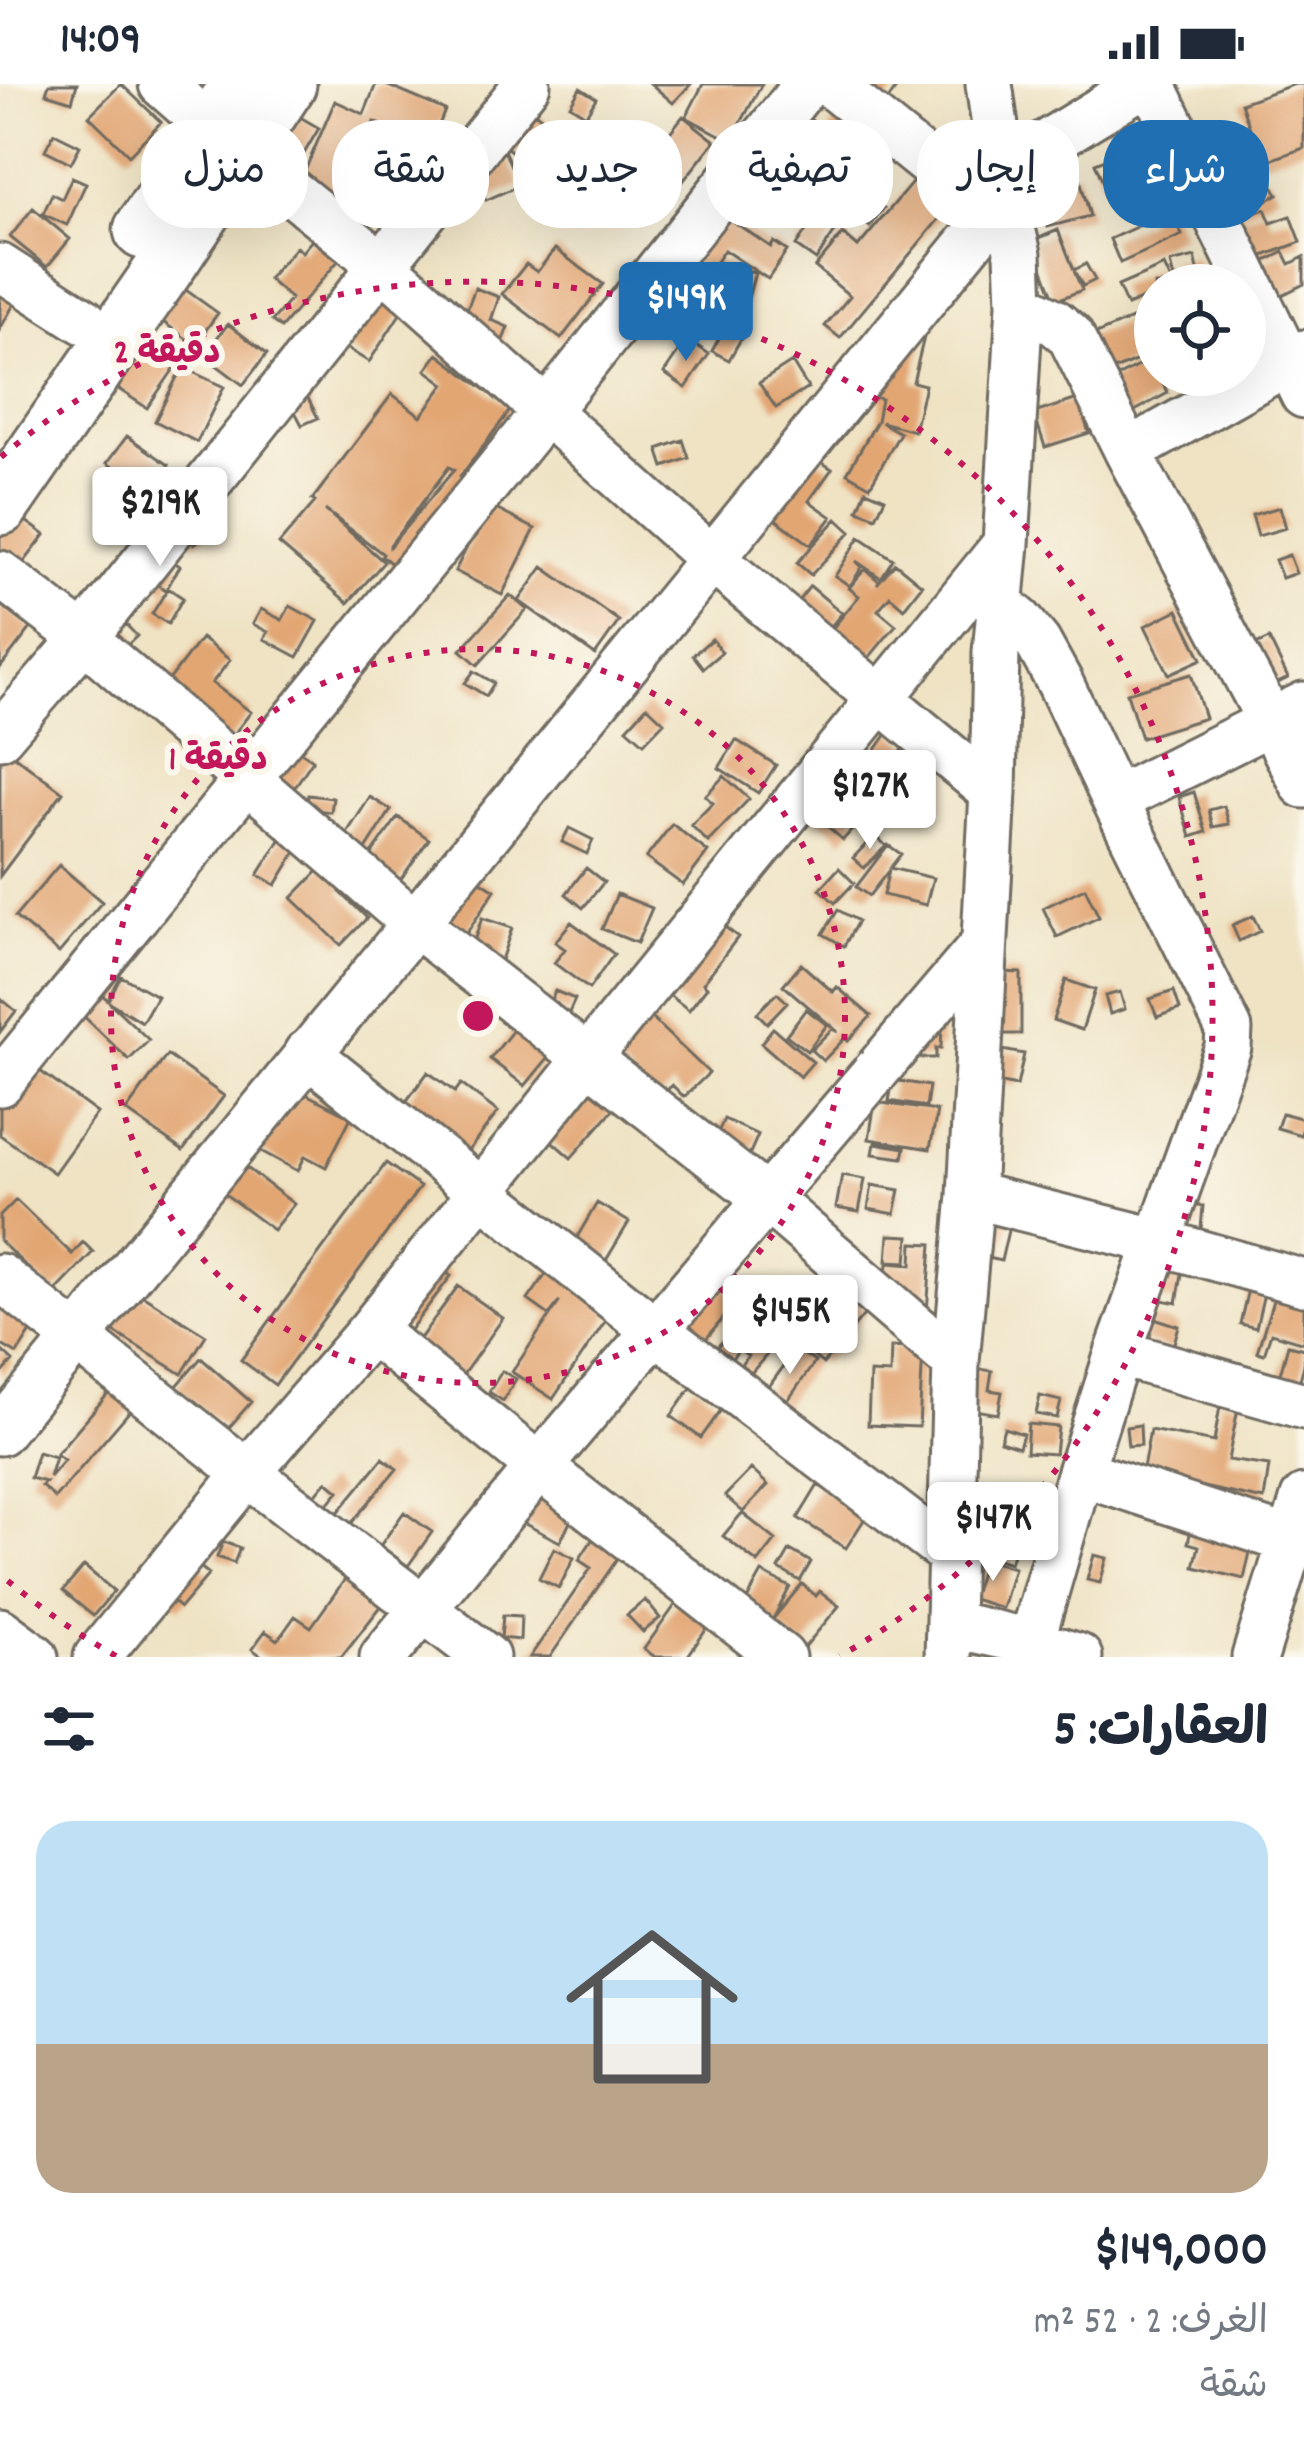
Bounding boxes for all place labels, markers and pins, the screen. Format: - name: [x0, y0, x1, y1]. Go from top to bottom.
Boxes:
- pin: $149K: [602, 262, 770, 364]
- pin: $219K: [76, 467, 244, 569]
- pin: $127K: [786, 750, 954, 852]
- centre of rings: [457, 995, 499, 1037]
- pin: $145K: [706, 1275, 874, 1377]
- pin: $147K: [909, 1482, 1077, 1584]

